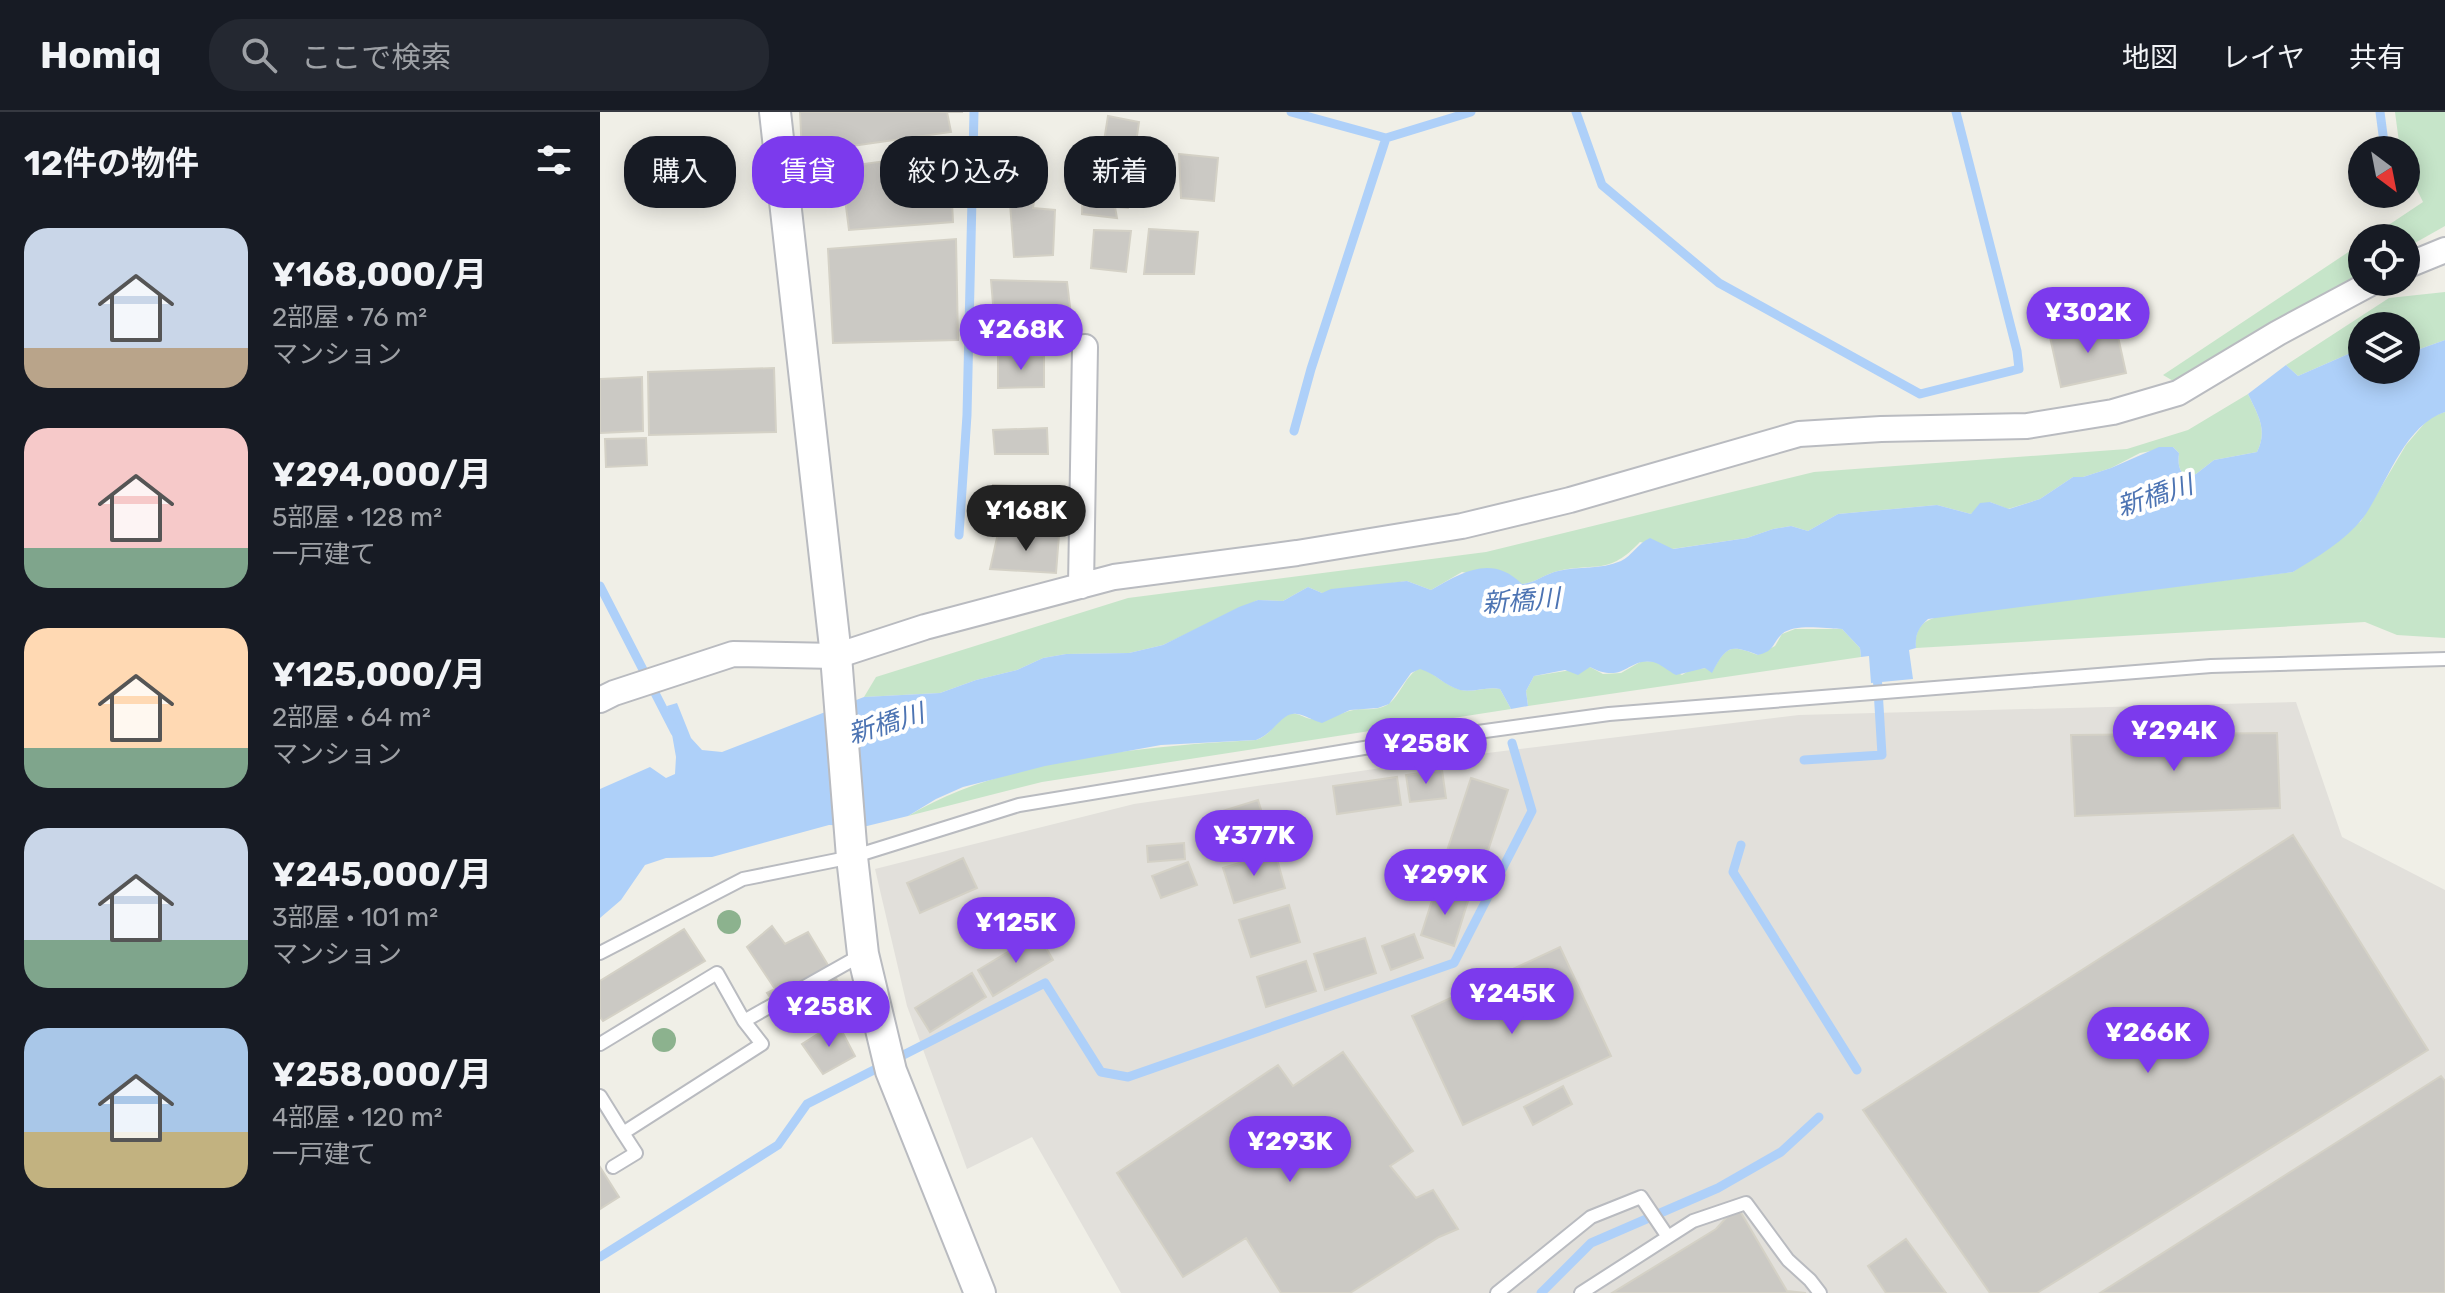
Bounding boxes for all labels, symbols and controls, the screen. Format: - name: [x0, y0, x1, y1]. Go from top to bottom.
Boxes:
- search box: [209, 19, 769, 91]
- text: Homiq: [40, 32, 161, 78]
- icon: search: [237, 33, 281, 77]
- text: ここで検索: [301, 40, 451, 76]
- text: 地図: [2122, 41, 2178, 74]
- text: レイヤ: [2222, 41, 2305, 74]
- text: 共有: [2349, 41, 2405, 74]
- chip: 購入: [624, 136, 736, 208]
- chip: 賃貸: [752, 136, 864, 208]
- chip: 絞り込み: [880, 136, 1048, 208]
- chip: 新着: [1064, 136, 1176, 208]
- north arrow: [2348, 136, 2420, 208]
- map controls: [2348, 136, 2420, 384]
- icon: filters: [532, 138, 576, 182]
- text: 12件の物件: [24, 143, 199, 184]
- button: locate: [2348, 224, 2420, 296]
- text: ¥168,000/月: [272, 254, 487, 295]
- icon: home: [88, 260, 184, 356]
- pin: ¥302K: [2032, 287, 2144, 355]
- text: ¥302K: [2045, 297, 2131, 328]
- text: 2部屋 · 76 m²: [272, 302, 427, 333]
- pin: ¥268K: [965, 304, 1077, 372]
- button: layers: [2348, 312, 2420, 384]
- text: ¥268K: [978, 314, 1064, 345]
- text: マンション: [272, 339, 402, 370]
- text: ¥294,000/月: [272, 454, 492, 495]
- icon: home: [88, 460, 184, 556]
- water label: 新橋川: [2113, 468, 2200, 523]
- pin: ¥168K: [970, 485, 1082, 553]
- text: ¥168K: [985, 495, 1067, 526]
- text: 5部屋 · 128 m²: [272, 502, 442, 533]
- text: 一戸建て: [272, 539, 376, 570]
- water label: 新橋川: [1481, 583, 1564, 619]
- text: ¥125,000/月: [272, 654, 486, 695]
- icon: home: [88, 660, 184, 756]
- water label: 新橋川: [844, 697, 931, 750]
- text: 2部屋 · 64 m²: [272, 702, 431, 733]
- pin: ¥294K: [2118, 705, 2230, 773]
- text: ¥294K: [2131, 715, 2217, 746]
- pin: ¥258K: [1370, 718, 1482, 786]
- text: ¥258K: [1383, 728, 1469, 759]
- text: マンション: [272, 739, 402, 770]
- pin: ¥377K: [1198, 810, 1310, 878]
- text: ¥377K: [1213, 820, 1295, 851]
- pin: ¥299K: [1389, 849, 1501, 917]
- text: ¥245,000/月: [272, 854, 492, 895]
- text: ¥299K: [1402, 859, 1488, 890]
- icon: home: [88, 860, 184, 956]
- pin: ¥125K: [960, 897, 1072, 965]
- text: 3部屋 · 101 m²: [272, 902, 438, 933]
- text: ¥125K: [975, 907, 1057, 938]
- text: マンション: [272, 939, 402, 970]
- pin: ¥245K: [1456, 968, 1568, 1036]
- text: ¥245K: [1469, 978, 1555, 1009]
- pin: ¥258K: [773, 981, 885, 1049]
- text: ¥258K: [786, 991, 872, 1022]
- pin: ¥266K: [2092, 1007, 2204, 1075]
- text: ¥266K: [2105, 1017, 2191, 1048]
- text: ¥258,000/月: [272, 1054, 492, 1095]
- icon: home: [88, 1060, 184, 1156]
- text: 4部屋 · 120 m²: [272, 1102, 443, 1133]
- pin: ¥293K: [1234, 1116, 1346, 1184]
- text: ¥293K: [1247, 1126, 1333, 1157]
- text: 一戸建て: [272, 1139, 376, 1170]

